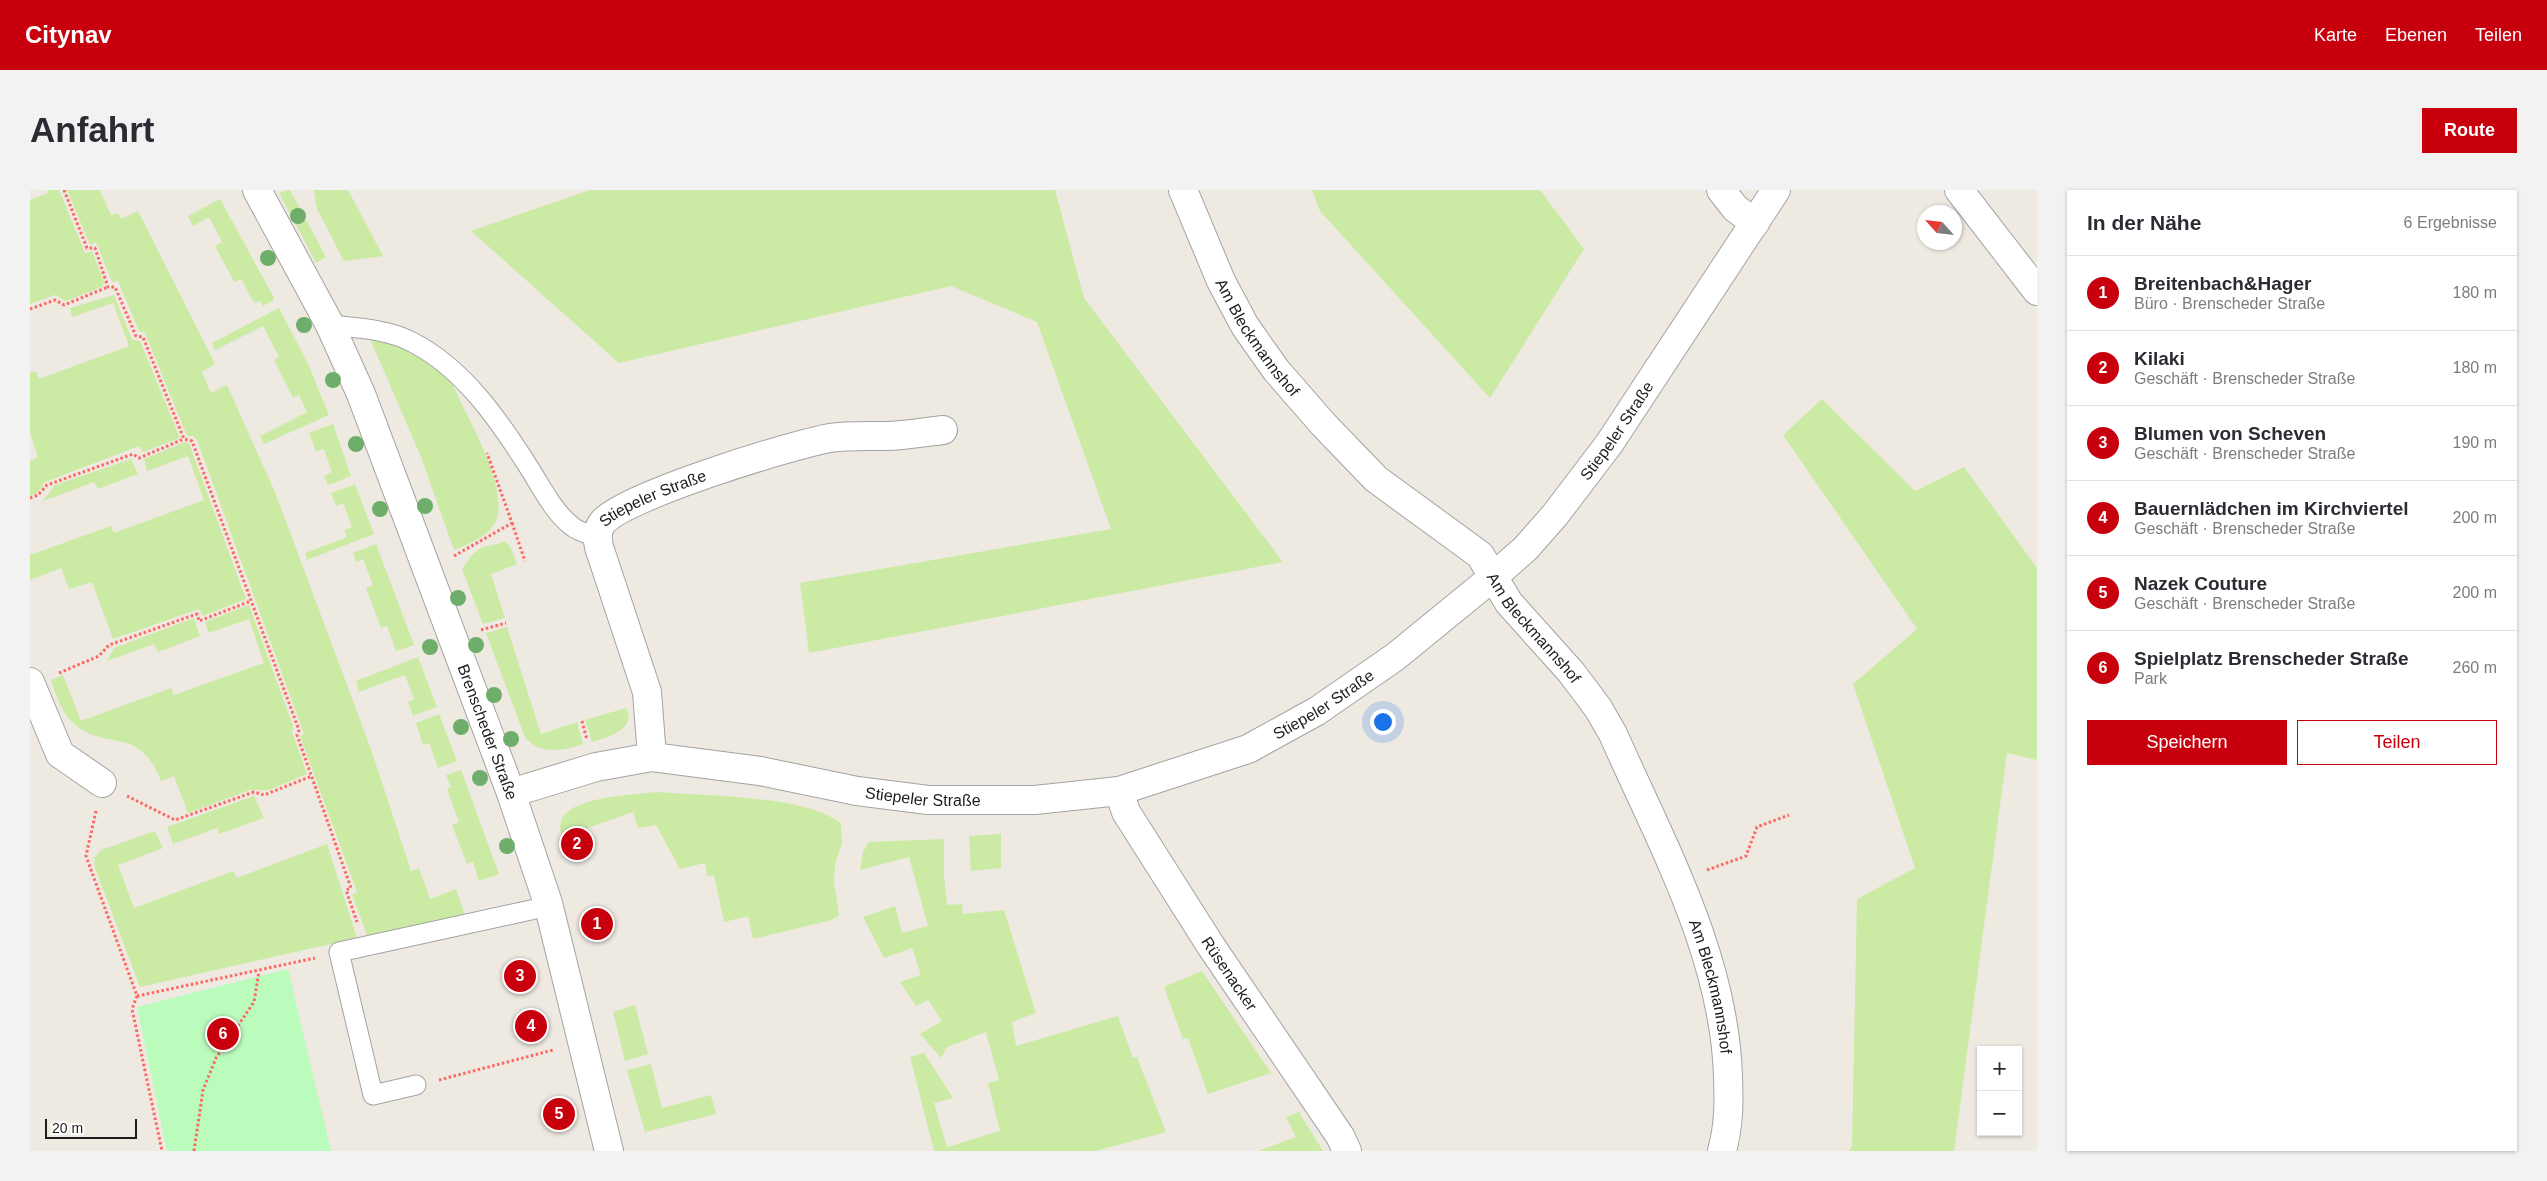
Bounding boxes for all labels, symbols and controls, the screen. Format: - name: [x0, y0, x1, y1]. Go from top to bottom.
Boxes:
- text: Citynav: [25, 21, 112, 48]
- text: Karte: [2314, 25, 2357, 45]
- text: Ebenen: [2385, 25, 2447, 45]
- text: Teilen: [2475, 25, 2522, 45]
- button: Route: [2422, 108, 2517, 153]
- text: Anfahrt: [30, 110, 154, 149]
- north arrow: [1917, 205, 1962, 250]
- text: In der Nähe: [2087, 211, 2201, 234]
- text: 6 Ergebnisse: [2404, 214, 2497, 231]
- text: Breitenbach&Hager: [2134, 273, 2311, 294]
- street label: Am Bleckmannshof: [1213, 276, 1303, 400]
- text: 1: [2099, 284, 2107, 301]
- text: 180 m: [2453, 284, 2497, 301]
- text: Büro · Brenscheder Straße: [2134, 295, 2325, 312]
- text: Kilaki: [2134, 348, 2185, 369]
- text: 2: [2099, 359, 2107, 376]
- text: 180 m: [2453, 359, 2497, 376]
- text: Geschäft · Brenscheder Straße: [2134, 370, 2355, 387]
- street label: Stiepeler Straße: [1577, 378, 1656, 483]
- text: Blumen von Scheven: [2134, 423, 2326, 444]
- text: 3: [2099, 434, 2107, 451]
- text: 190 m: [2453, 434, 2497, 451]
- text: Geschäft · Brenscheder Straße: [2134, 445, 2355, 462]
- street label: Stiepeler Straße: [596, 466, 708, 530]
- text: Bauernlädchen im Kirchviertel: [2134, 498, 2409, 519]
- text: 4: [2099, 509, 2107, 526]
- text: 200 m: [2453, 509, 2497, 526]
- text: Geschäft · Brenscheder Straße: [2134, 520, 2355, 537]
- street label: Am Bleckmannshof: [1484, 569, 1585, 686]
- text: Nazek Couture: [2134, 573, 2267, 594]
- text: 5: [2099, 584, 2107, 601]
- text: 200 m: [2453, 584, 2497, 601]
- text: Geschäft · Brenscheder Straße: [2134, 595, 2355, 612]
- text: Spielplatz Brenscheder Straße: [2134, 648, 2409, 669]
- text: 6: [2099, 659, 2107, 676]
- text: 260 m: [2453, 659, 2497, 676]
- street label: Brenscheder Straße: [455, 662, 521, 802]
- street label: Stiepeler Straße: [1270, 666, 1377, 742]
- text: Park: [2134, 670, 2167, 687]
- your location: [1370, 709, 1396, 735]
- button: Speichern: [2087, 720, 2287, 765]
- button: Teilen: [2297, 720, 2497, 765]
- street label: Stiepeler Straße: [864, 784, 981, 809]
- pin: 2: [561, 825, 593, 863]
- pin: 1: [581, 905, 613, 943]
- street label: Am Bleckmannshof: [1687, 917, 1735, 1055]
- street label: Rüsenacker: [1199, 933, 1261, 1014]
- pin: 3: [504, 957, 536, 995]
- pin: 4: [515, 1007, 547, 1045]
- pin: 6: [207, 1015, 239, 1053]
- map controls: [1977, 1046, 2022, 1136]
- button: +: [1977, 1046, 2022, 1091]
- button: −: [1977, 1091, 2022, 1136]
- pin: 5: [543, 1095, 575, 1133]
- scale bar: [45, 1116, 138, 1139]
- text: 20 m: [52, 1120, 83, 1136]

